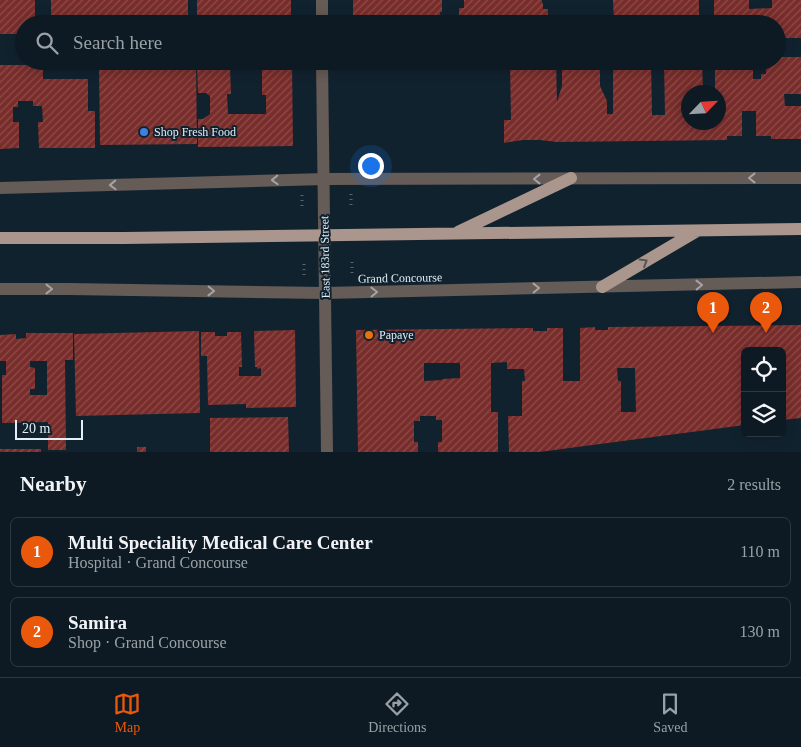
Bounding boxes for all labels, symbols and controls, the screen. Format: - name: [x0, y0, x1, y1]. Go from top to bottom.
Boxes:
- search box: [15, 15, 786, 70]
- icon: search: [33, 29, 61, 57]
- text: Search here: [73, 32, 162, 53]
- north arrow: [681, 85, 726, 130]
- place label: Shop Fresh Food: [154, 125, 236, 139]
- marker: Shop Fresh Food: [138, 126, 150, 138]
- your location: [358, 153, 384, 179]
- one-way arrow: [748, 173, 756, 183]
- one-way arrow: [533, 174, 541, 184]
- one-way arrow: [271, 175, 278, 185]
- one-way arrow: [108, 179, 116, 190]
- street label: East 183rd Street: [317, 215, 333, 298]
- one-way arrow: [639, 258, 648, 268]
- street label: Grand Concourse: [358, 270, 442, 286]
- one-way arrow: [695, 279, 703, 290]
- one-way arrow: [532, 283, 540, 293]
- one-way arrow: [45, 284, 53, 294]
- one-way arrow: [208, 286, 215, 296]
- one-way arrow: [370, 287, 378, 297]
- pin: 1: [697, 292, 729, 333]
- pin: 2: [750, 292, 782, 333]
- place label: Papaye: [379, 328, 414, 342]
- marker: Papaye: [363, 329, 375, 341]
- map controls: [741, 347, 786, 437]
- button: locate: [741, 347, 786, 392]
- button: layers: [741, 392, 786, 437]
- scale bar: [15, 417, 82, 440]
- text: 20 m: [22, 421, 50, 436]
- text: Nearby: [20, 472, 87, 496]
- text: 2 results: [727, 476, 781, 493]
- text: Multi Speciality Medical Care Center: [68, 532, 373, 553]
- text: 1: [33, 543, 41, 560]
- text: 110 m: [740, 543, 780, 560]
- text: Hospital · Grand Concourse: [68, 554, 248, 571]
- text: Samira: [68, 612, 127, 633]
- text: 2: [33, 623, 41, 640]
- text: 130 m: [740, 623, 780, 640]
- text: Shop · Grand Concourse: [68, 634, 227, 651]
- tab: Map: [113, 690, 141, 736]
- tab: Directions: [368, 690, 427, 736]
- tab: Saved: [653, 690, 688, 736]

